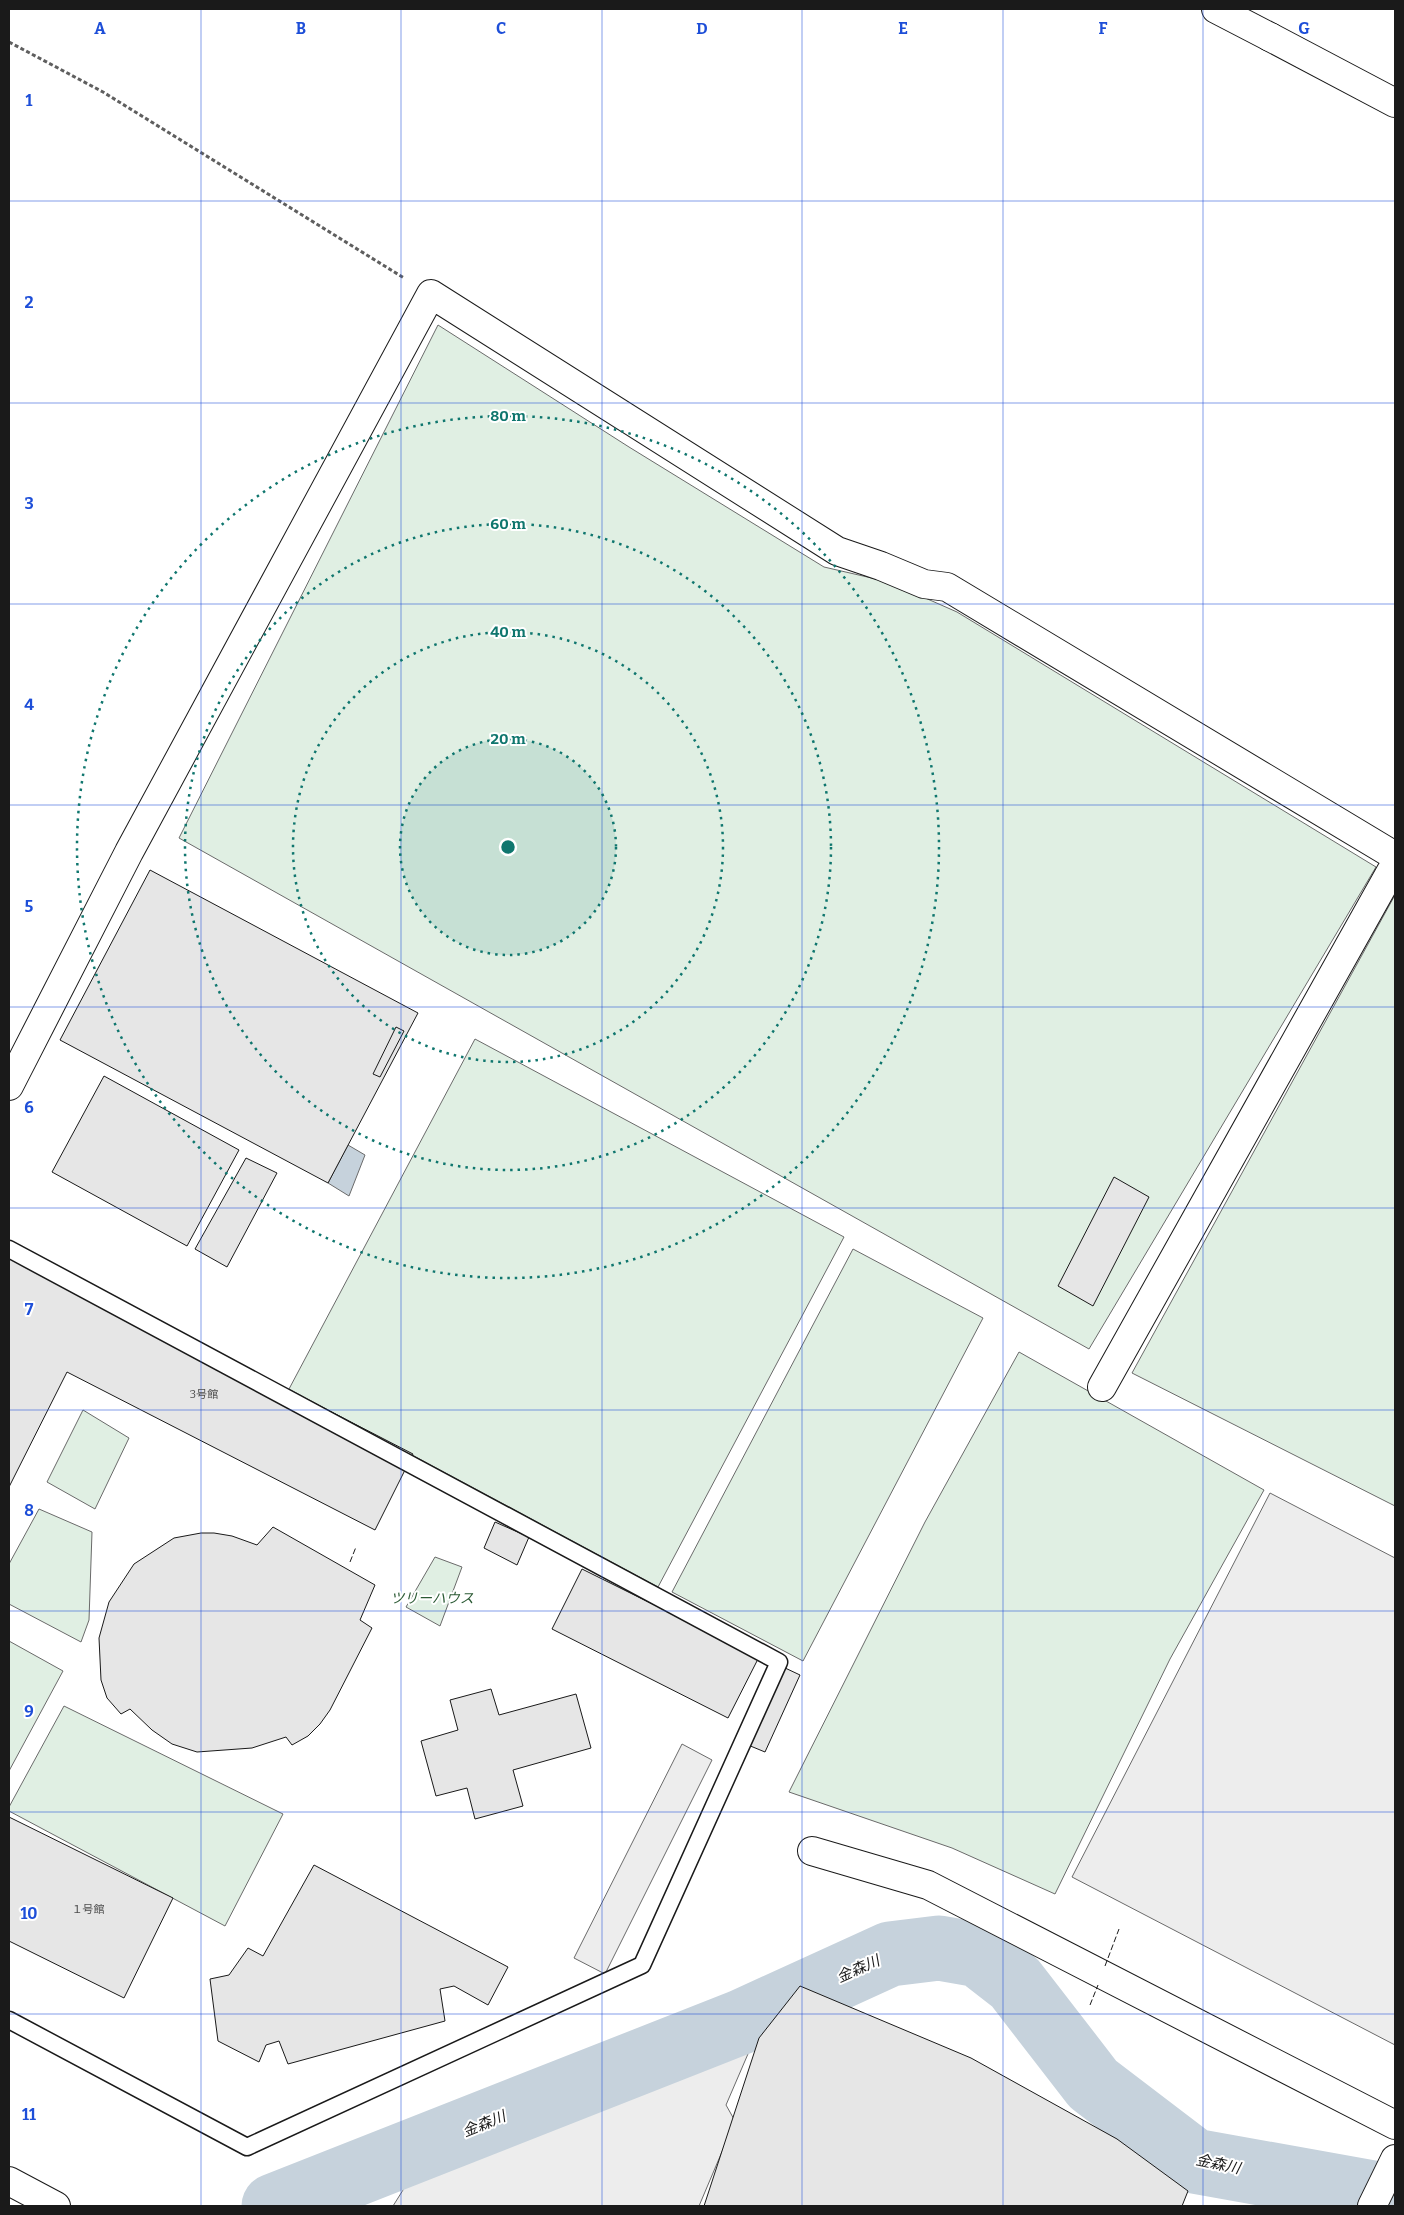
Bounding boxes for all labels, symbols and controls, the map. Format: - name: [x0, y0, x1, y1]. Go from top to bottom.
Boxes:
- text: A: [94, 19, 106, 38]
- text: B: [296, 19, 306, 38]
- text: C: [496, 19, 506, 38]
- text: D: [696, 19, 708, 38]
- text: E: [898, 19, 908, 38]
- text: F: [1099, 19, 1108, 38]
- text: G: [1298, 19, 1310, 38]
- text: 1: [26, 91, 33, 110]
- text: 2: [24, 293, 34, 312]
- text: 80 m: [490, 407, 526, 425]
- text: 3: [24, 494, 34, 513]
- text: 60 m: [490, 515, 526, 533]
- text: 40 m: [490, 623, 527, 641]
- text: 4: [24, 695, 34, 714]
- text: 20 m: [491, 730, 526, 748]
- centre of rings: [499, 838, 517, 856]
- text: 5: [25, 897, 34, 916]
- text: 6: [24, 1098, 34, 1117]
- text: 7: [25, 1300, 34, 1319]
- house number: 3号館: [190, 1388, 218, 1401]
- text: 8: [24, 1501, 34, 1520]
- park label: ツリーハウス: [390, 1590, 474, 1607]
- text: 9: [24, 1702, 34, 1721]
- house number: １号館: [72, 1903, 105, 1916]
- text: 10: [20, 1904, 38, 1923]
- water label: 金森川: [834, 1951, 884, 1986]
- text: 11: [22, 2105, 36, 2124]
- water label: 金森川: [460, 2106, 510, 2141]
- water label: 金森川: [1194, 2151, 1244, 2178]

